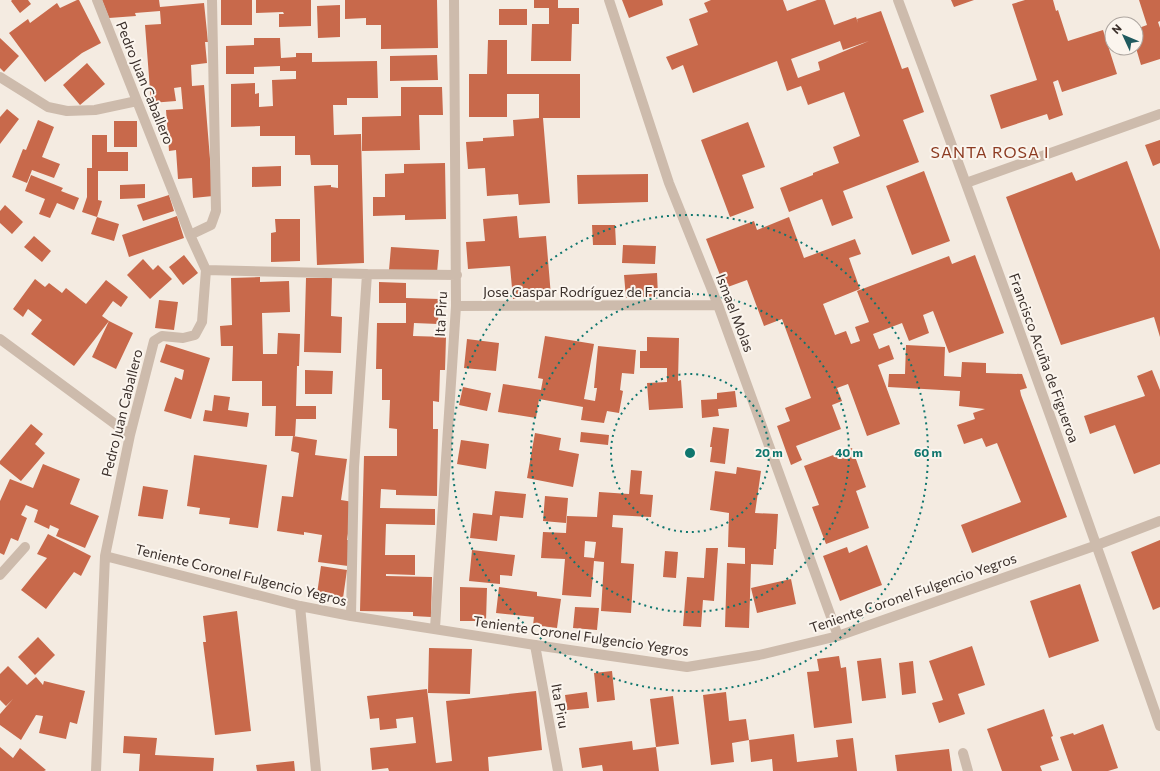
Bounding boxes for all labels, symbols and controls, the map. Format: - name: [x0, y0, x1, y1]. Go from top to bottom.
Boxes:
- north arrow: [1104, 16, 1144, 56]
- street label: Pedro Juan Caballero: [113, 19, 178, 147]
- text: N: [1109, 21, 1124, 36]
- district label: SANTA ROSA I: [931, 142, 1049, 161]
- street label: Ismael Molas: [713, 271, 758, 354]
- street label: Francisco Acuña de Figueroa: [1006, 271, 1083, 445]
- street label: Jose Gaspar Rodríguez de Francia: [483, 283, 691, 300]
- street label: Ita Piru: [431, 291, 450, 337]
- street label: Pedro Juan Caballero: [97, 347, 146, 479]
- text: 20 m: [755, 445, 783, 459]
- text: 40 m: [835, 445, 863, 459]
- text: 60 m: [914, 445, 942, 459]
- centre of rings: [683, 446, 697, 460]
- street label: Teniente Coronel Fulgencio Yegros: [133, 540, 349, 609]
- street label: Teniente Coronel Fulgencio Yegros: [807, 549, 1019, 636]
- street label: Teniente Coronel Fulgencio Yegros: [472, 612, 690, 659]
- street label: Ita Piru: [548, 682, 573, 730]

